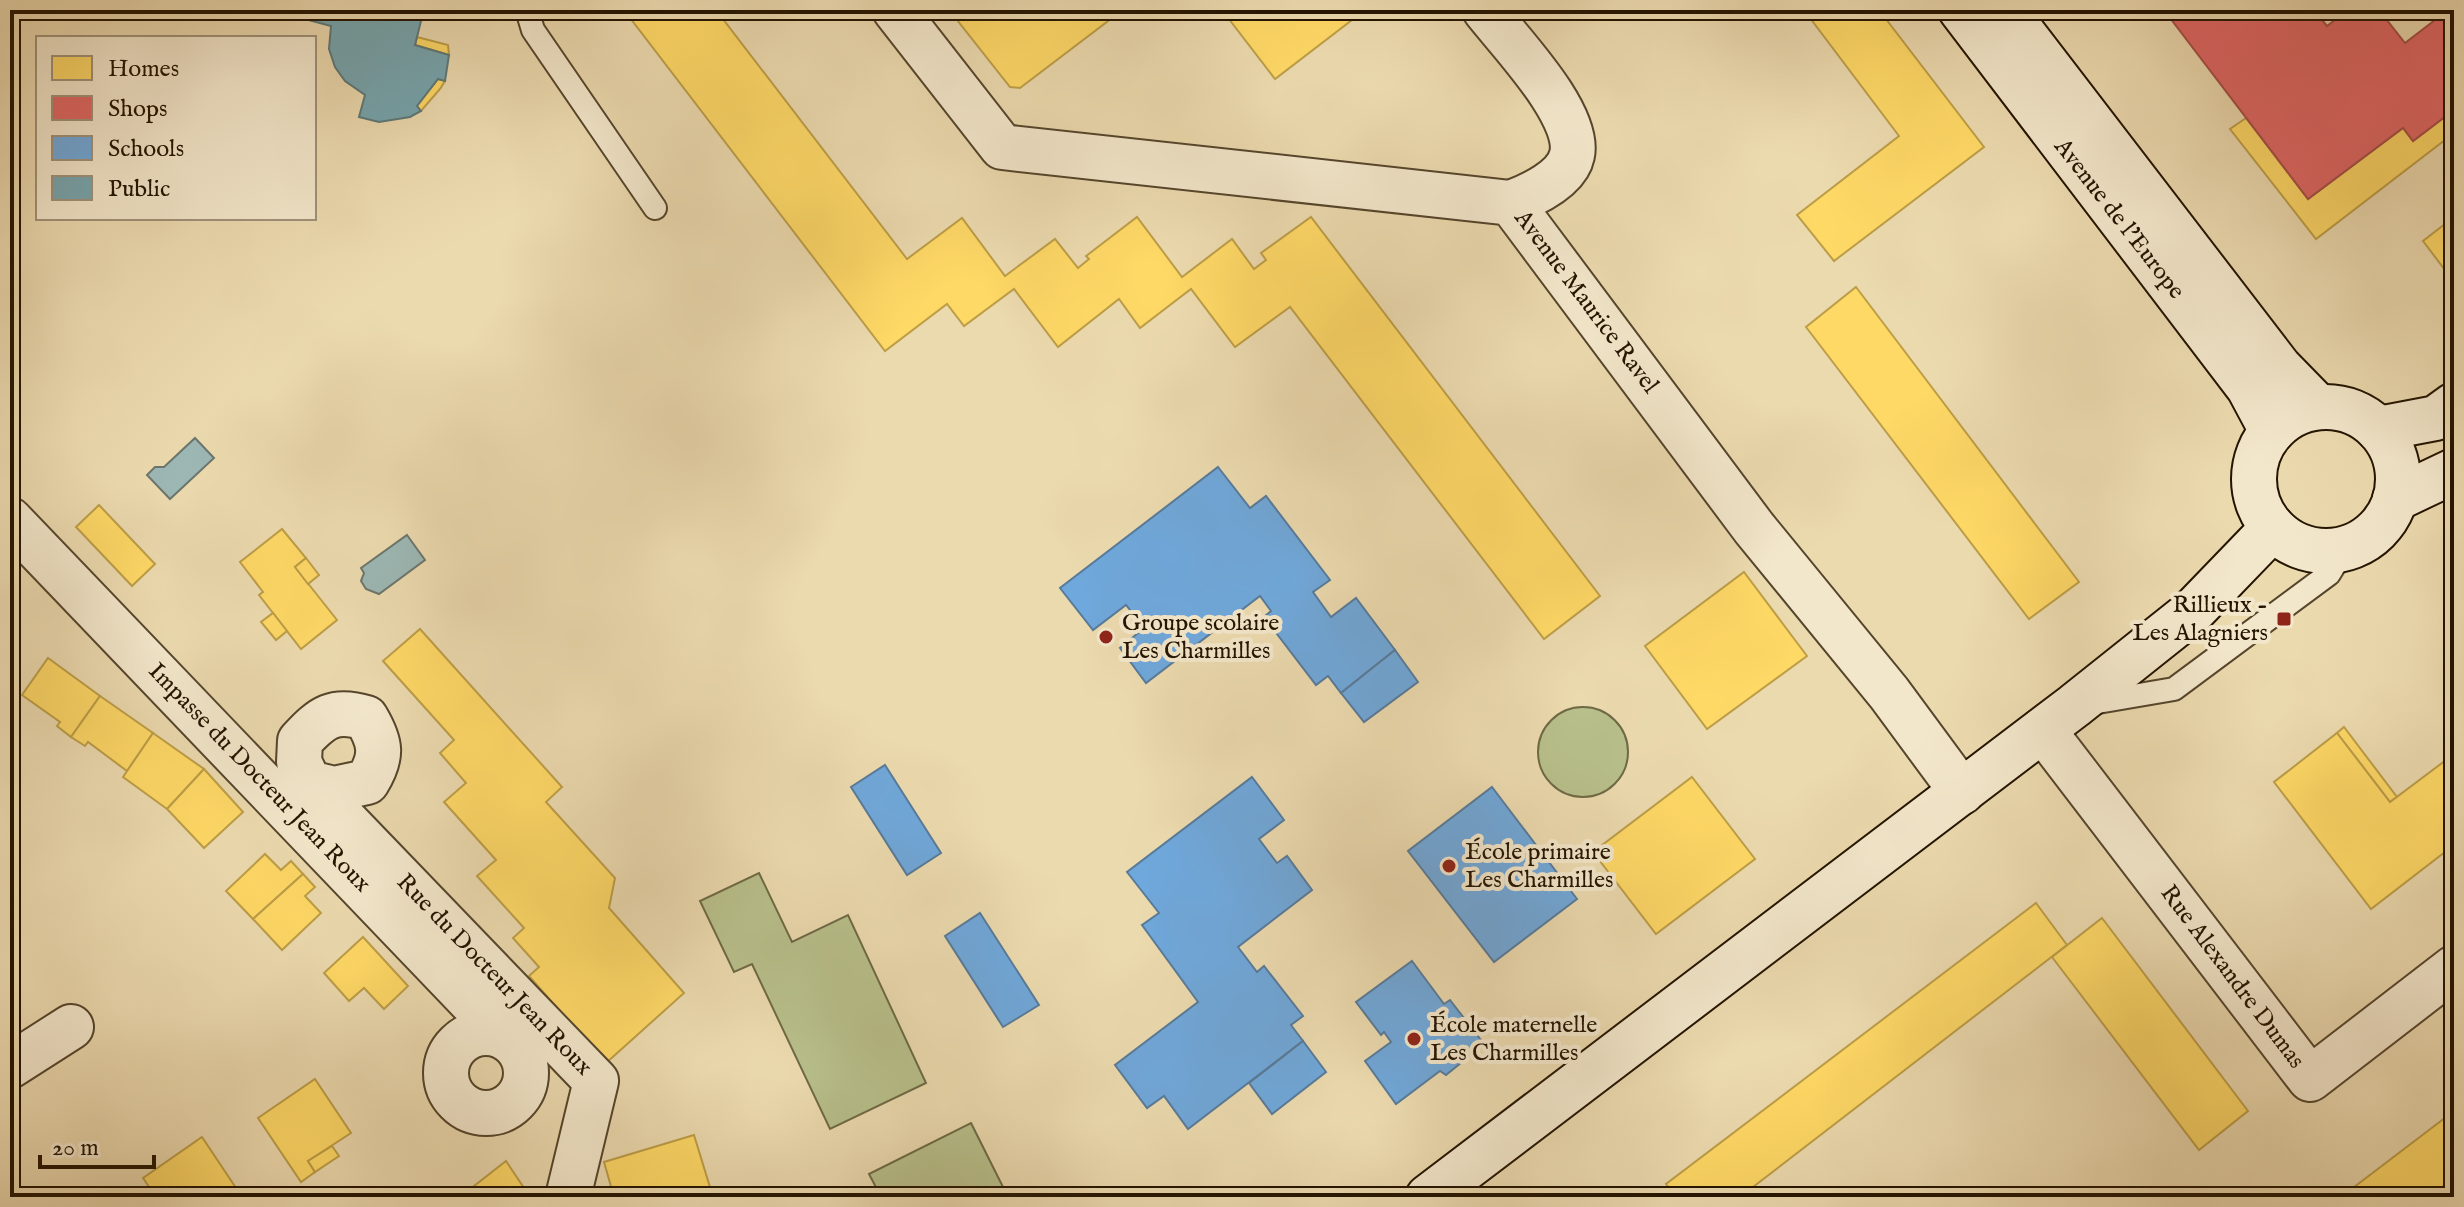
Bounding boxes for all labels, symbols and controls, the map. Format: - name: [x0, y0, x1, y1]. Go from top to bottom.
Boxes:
- legend: [36, 36, 316, 220]
- text: Homes: [108, 54, 179, 85]
- text: Shops: [108, 94, 167, 125]
- street label: Avenue de l'Europe: [2046, 132, 2191, 306]
- text: Schools: [108, 134, 184, 165]
- text: Public: [108, 174, 170, 205]
- street label: Avenue Maurice Ravel: [1506, 203, 1665, 400]
- place label: Rillieux - Les Alagniers: [2132, 590, 2268, 649]
- place label: Groupe scolaire Les Charmilles: [1122, 608, 1279, 667]
- marker: Rillieux - Les Alagniers: [2275, 610, 2293, 628]
- marker: Groupe scolaire Les Charmilles: [1097, 628, 1115, 646]
- street label: Impasse du Docteur Jean Roux: [141, 657, 377, 900]
- place label: École primaire Les Charmilles: [1465, 837, 1614, 896]
- marker: École primaire Les Charmilles: [1440, 857, 1458, 875]
- street label: Rue du Docteur Jean Roux: [389, 867, 599, 1083]
- street label: Rue Alexandre Dumas: [2153, 879, 2311, 1075]
- place label: École maternelle Les Charmilles: [1430, 1010, 1597, 1069]
- marker: École maternelle Les Charmilles: [1405, 1030, 1423, 1048]
- scale bar: [40, 1119, 154, 1169]
- text: 20 m: [52, 1133, 99, 1164]

